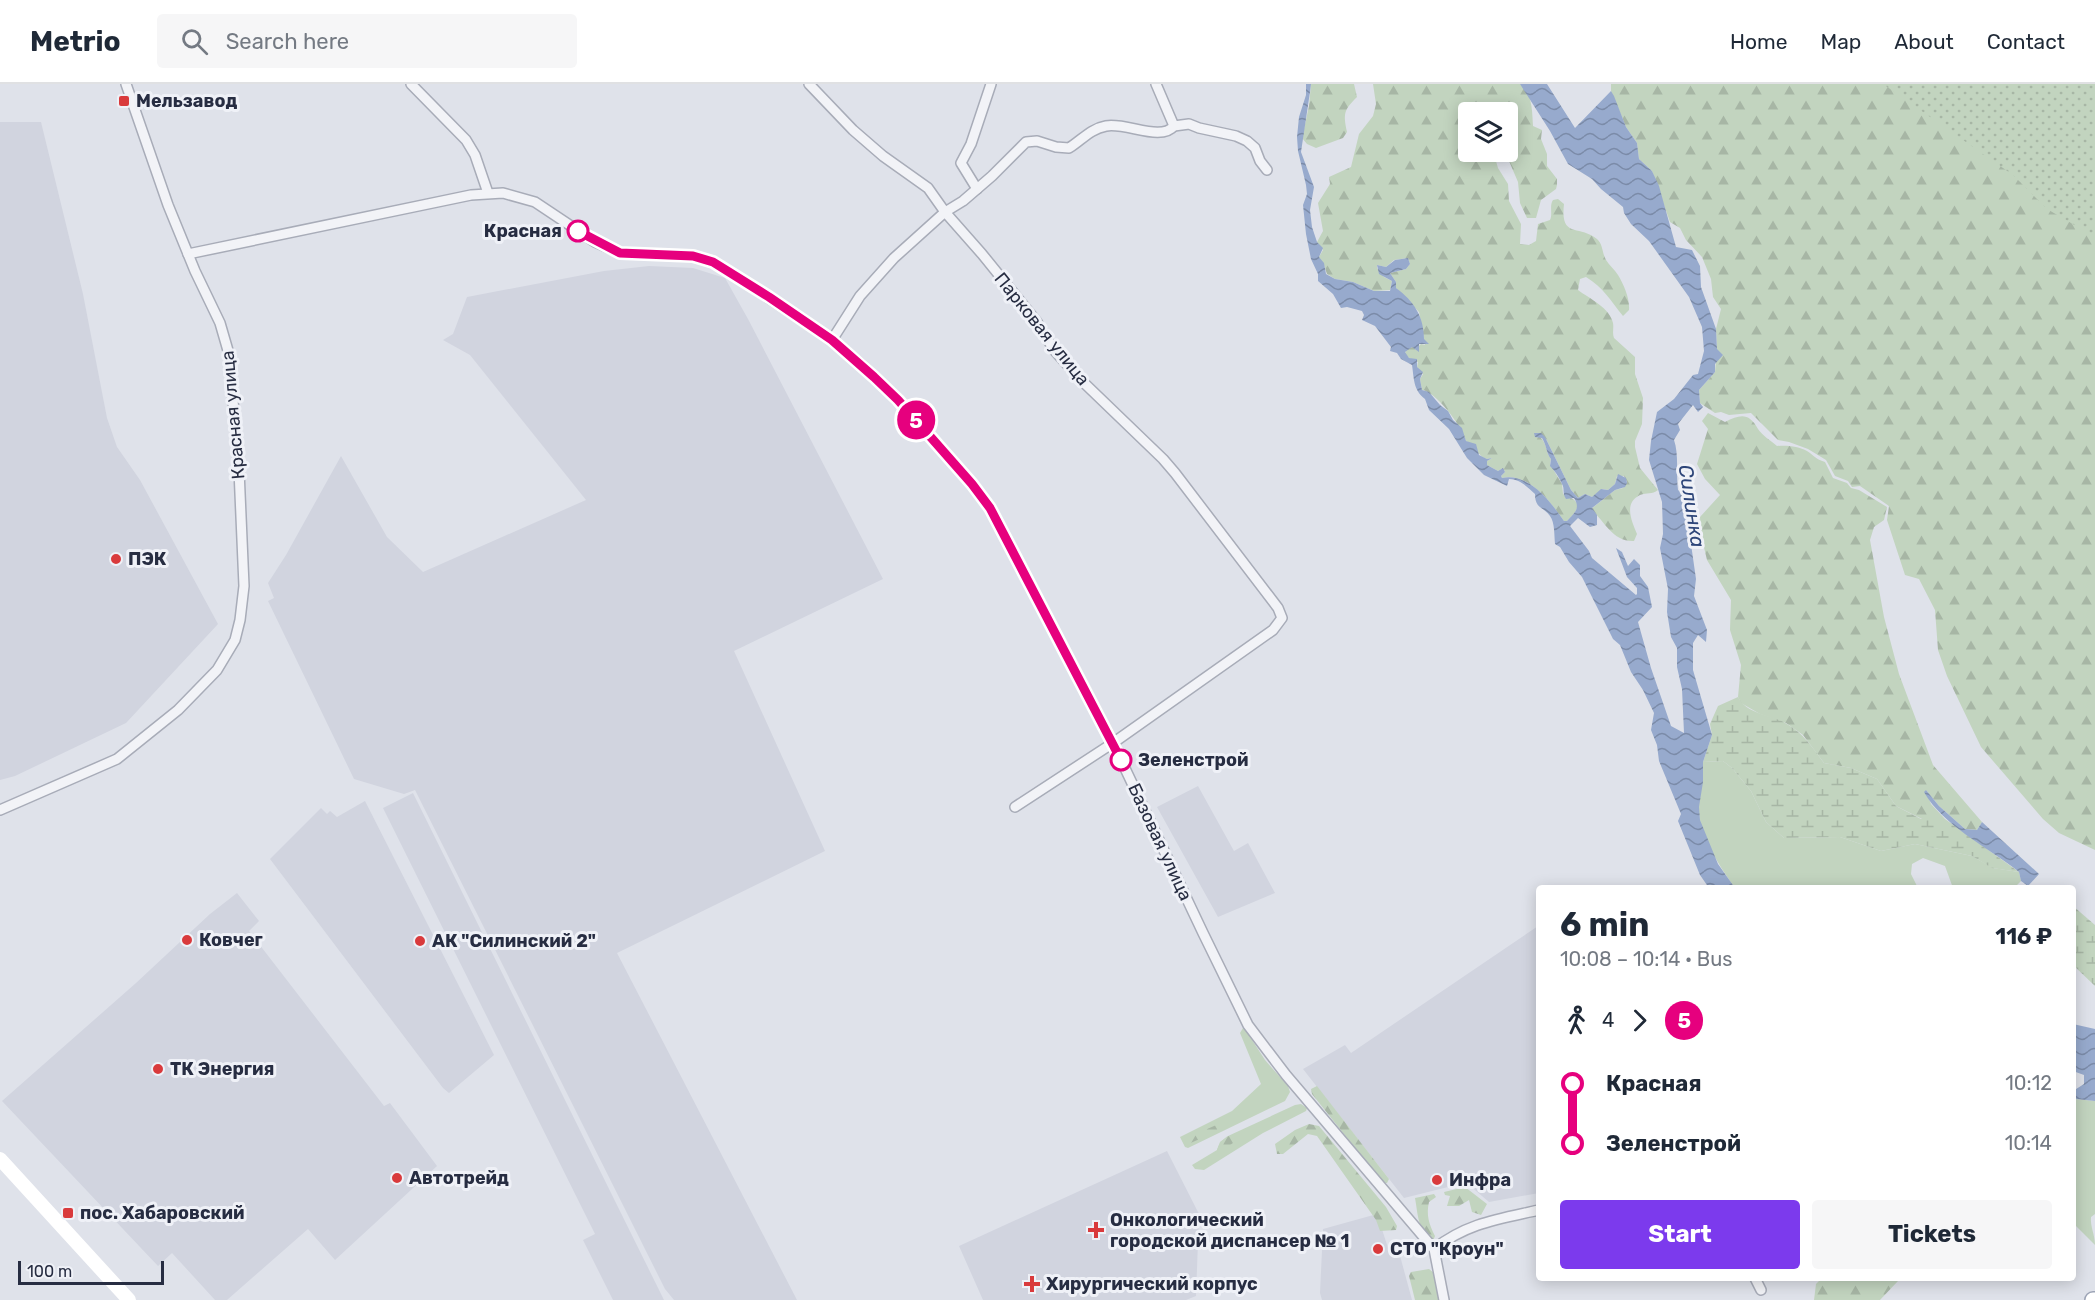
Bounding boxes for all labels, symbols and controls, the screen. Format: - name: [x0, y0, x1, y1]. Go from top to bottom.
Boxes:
- search box: [157, 14, 577, 68]
- text: Metrio: [30, 25, 121, 58]
- icon: search: [178, 25, 211, 58]
- text: Search here: [226, 28, 349, 55]
- text: Home: [1730, 29, 1787, 54]
- text: Map: [1820, 29, 1861, 54]
- text: About: [1894, 29, 1954, 54]
- text: Contact: [1987, 29, 2065, 54]
- place label: Мельзавод: [136, 90, 237, 112]
- marker: Мельзавод: [117, 94, 131, 108]
- map controls: [1458, 102, 1518, 162]
- button: layers: [1458, 102, 1518, 162]
- place label: Красная: [484, 220, 562, 242]
- marker: Красная: [567, 220, 589, 242]
- street label: Парковая улица: [990, 268, 1094, 390]
- street label: Красная улица: [216, 350, 250, 480]
- line badge: 5: [896, 400, 936, 440]
- text: 5: [909, 408, 923, 433]
- water label: Силинка: [1674, 463, 1710, 549]
- place label: ПЭК: [128, 548, 167, 570]
- marker: ПЭК: [109, 552, 123, 566]
- marker: Зеленстрой: [1110, 749, 1132, 771]
- place label: Зеленстрой: [1138, 749, 1248, 771]
- street label: Базовая улица: [1123, 780, 1197, 904]
- text: 6 min: [1560, 905, 1649, 944]
- text: 116 ₽: [1995, 923, 2052, 950]
- place label: Ковчег: [199, 929, 263, 951]
- place label: АК "Силинский 2": [432, 930, 596, 952]
- marker: Ковчег: [180, 933, 194, 947]
- marker: АК "Силинский 2": [413, 934, 427, 948]
- text: 10:08 – 10:14 · Bus: [1560, 947, 1732, 971]
- icon: walk: [1560, 1004, 1593, 1037]
- icon: forward: [1623, 1004, 1656, 1037]
- text: 4: [1602, 1008, 1614, 1032]
- text: 5: [1677, 1008, 1691, 1033]
- place label: ТК Энергия: [170, 1058, 274, 1080]
- marker: ТК Энергия: [151, 1062, 165, 1076]
- text: Красная: [1606, 1070, 1702, 1097]
- text: 10:12: [2005, 1071, 2052, 1095]
- text: Зеленстрой: [1606, 1130, 1741, 1157]
- text: 10:14: [2005, 1131, 2052, 1155]
- place label: Автотрейд: [409, 1167, 509, 1189]
- place label: Инфра: [1449, 1169, 1511, 1191]
- marker: Автотрейд: [390, 1171, 404, 1185]
- marker: Инфра: [1430, 1173, 1444, 1187]
- button: Start: [1560, 1200, 1800, 1269]
- button: Tickets: [1812, 1200, 2052, 1269]
- place label: пос. Хабаровский: [80, 1202, 244, 1224]
- marker: пос. Хабаровский: [61, 1206, 75, 1220]
- place label: Онкологический городской диспансер № 1: [1110, 1209, 1349, 1252]
- marker: Онкологический городской диспансер № 1: [1087, 1221, 1105, 1239]
- place label: СТО "Кроун": [1390, 1238, 1504, 1260]
- marker: СТО "Кроун": [1371, 1242, 1385, 1256]
- scale bar: [18, 1258, 164, 1286]
- text: 100 m: [27, 1262, 72, 1281]
- place label: Хирургический корпус: [1046, 1273, 1258, 1295]
- marker: Хирургический корпус: [1023, 1275, 1041, 1293]

